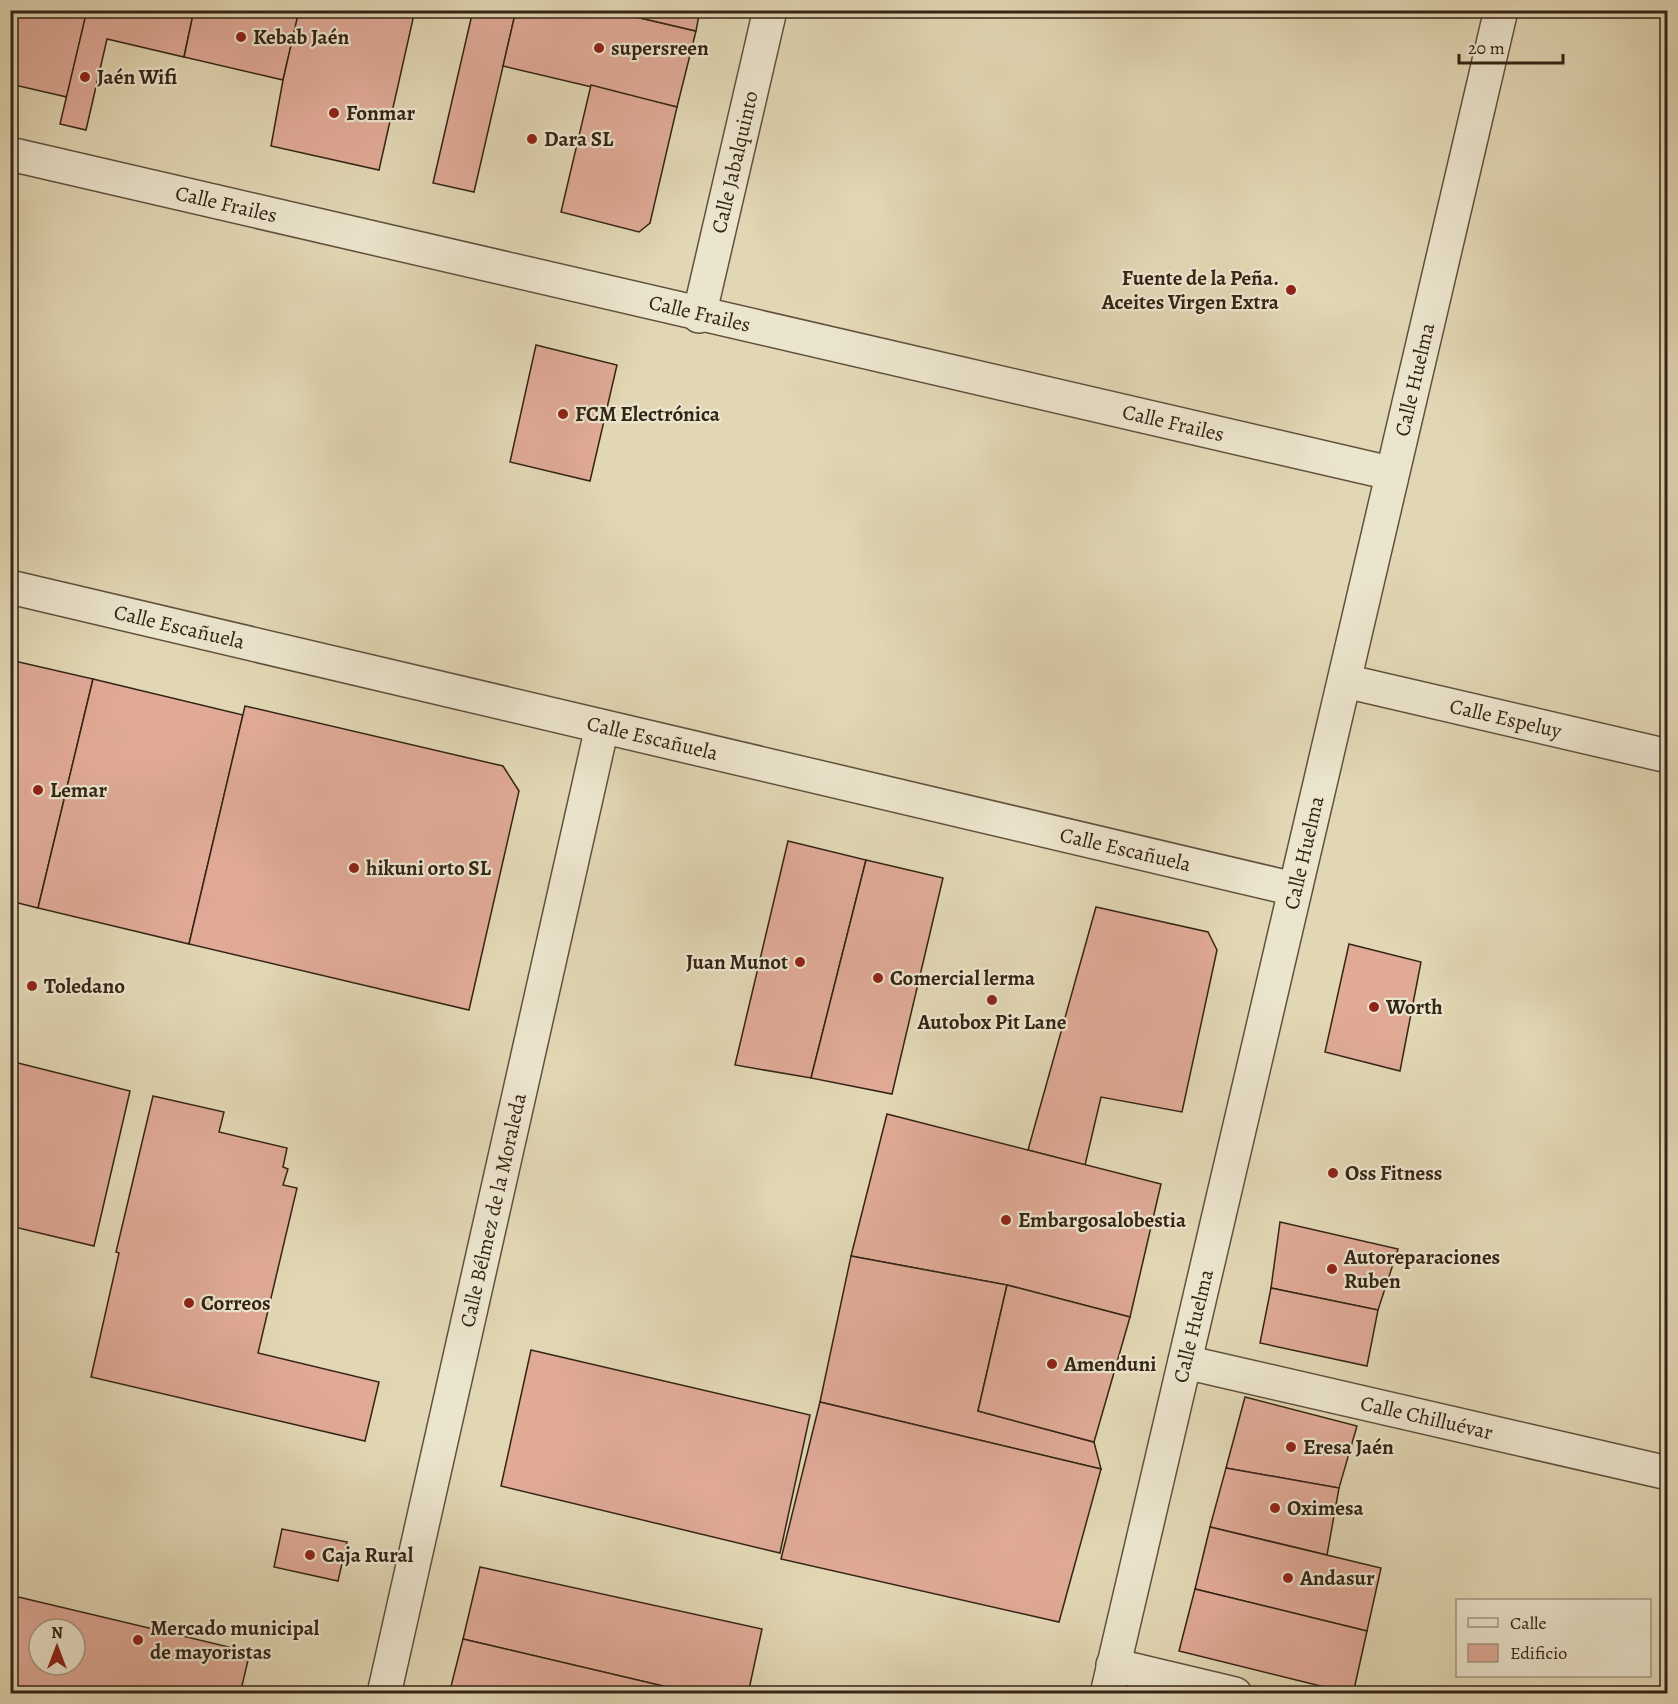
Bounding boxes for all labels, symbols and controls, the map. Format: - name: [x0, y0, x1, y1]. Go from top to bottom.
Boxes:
- place label: Kebab Jaén: [253, 23, 349, 51]
- scale bar: [1459, 27, 1562, 65]
- marker: Kebab Jaén: [234, 30, 248, 44]
- place label: supersreen: [611, 34, 709, 62]
- text: 20 m: [1468, 36, 1505, 60]
- marker: supersreen: [592, 41, 606, 55]
- place label: Jaén Wifi: [97, 63, 177, 91]
- marker: Jaén Wifi: [78, 70, 92, 84]
- street label: Calle Jabalquinto: [705, 88, 765, 236]
- place label: Fonmar: [346, 99, 416, 127]
- marker: Fonmar: [327, 106, 341, 120]
- place label: Dara SL: [544, 125, 614, 153]
- marker: Dara SL: [525, 132, 539, 146]
- street label: Calle Frailes: [173, 179, 280, 229]
- place label: Fuente de la Peña. Aceites Virgen Extra: [1101, 264, 1280, 316]
- marker: Fuente de la Peña. Aceites Virgen Extra: [1284, 283, 1298, 297]
- street label: Calle Frailes: [646, 288, 753, 339]
- street label: Calle Huelma: [1388, 320, 1441, 439]
- street label: Calle Frailes: [1120, 398, 1227, 448]
- place label: FCM Electrónica: [575, 400, 721, 428]
- marker: FCM Electrónica: [556, 407, 570, 421]
- street label: Calle Escañuela: [111, 598, 248, 656]
- street label: Calle Espeluy: [1447, 692, 1565, 745]
- street label: Calle Escañuela: [584, 709, 721, 767]
- place label: Lemar: [50, 776, 108, 804]
- marker: Lemar: [31, 783, 45, 797]
- street label: Calle Huelma: [1277, 793, 1331, 912]
- street label: Calle Escañuela: [1057, 820, 1194, 878]
- place label: hikuni orto SL: [366, 854, 492, 882]
- marker: hikuni orto SL: [347, 861, 361, 875]
- place label: Juan Munot: [686, 948, 788, 976]
- marker: Juan Munot: [793, 955, 807, 969]
- place label: Comercial lerma: [890, 964, 1036, 992]
- marker: Comercial lerma: [871, 971, 885, 985]
- place label: Toledano: [44, 972, 125, 1000]
- marker: Toledano: [25, 979, 39, 993]
- marker: Autobox Pit Lane: [985, 993, 999, 1007]
- place label: Worth: [1385, 993, 1443, 1021]
- marker: Worth: [1367, 1000, 1381, 1014]
- place label: Autobox Pit Lane: [917, 1008, 1067, 1036]
- street label: Calle Bélmez de la Moraleda: [453, 1090, 533, 1330]
- place label: Oss Fitness: [1345, 1159, 1442, 1187]
- marker: Oss Fitness: [1326, 1166, 1340, 1180]
- place label: Embargosalobestia: [1018, 1206, 1187, 1234]
- marker: Embargosalobestia: [999, 1213, 1013, 1227]
- place label: Autoreparaciones Ruben: [1343, 1243, 1500, 1295]
- marker: Autoreparaciones Ruben: [1325, 1262, 1339, 1276]
- street label: Calle Huelma: [1166, 1266, 1220, 1386]
- place label: Correos: [201, 1289, 271, 1317]
- marker: Correos: [182, 1296, 196, 1310]
- place label: Amenduni: [1063, 1350, 1156, 1378]
- marker: Amenduni: [1045, 1357, 1059, 1371]
- street label: Calle Chilluévar: [1358, 1389, 1496, 1446]
- place label: Eresa Jaén: [1303, 1433, 1394, 1461]
- marker: Eresa Jaén: [1284, 1440, 1298, 1454]
- place label: Oximesa: [1287, 1494, 1365, 1522]
- marker: Oximesa: [1268, 1501, 1282, 1515]
- place label: Caja Rural: [322, 1541, 414, 1569]
- marker: Caja Rural: [303, 1548, 317, 1562]
- place label: Andasur: [1299, 1564, 1375, 1592]
- marker: Andasur: [1281, 1571, 1295, 1585]
- legend: [1456, 1599, 1651, 1677]
- text: Calle: [1510, 1611, 1547, 1635]
- place label: Mercado municipal de mayoristas: [150, 1614, 320, 1666]
- north arrow: [27, 1617, 87, 1677]
- text: N: [51, 1622, 63, 1644]
- marker: Mercado municipal de mayoristas: [131, 1633, 145, 1647]
- text: Edificio: [1510, 1641, 1567, 1665]

